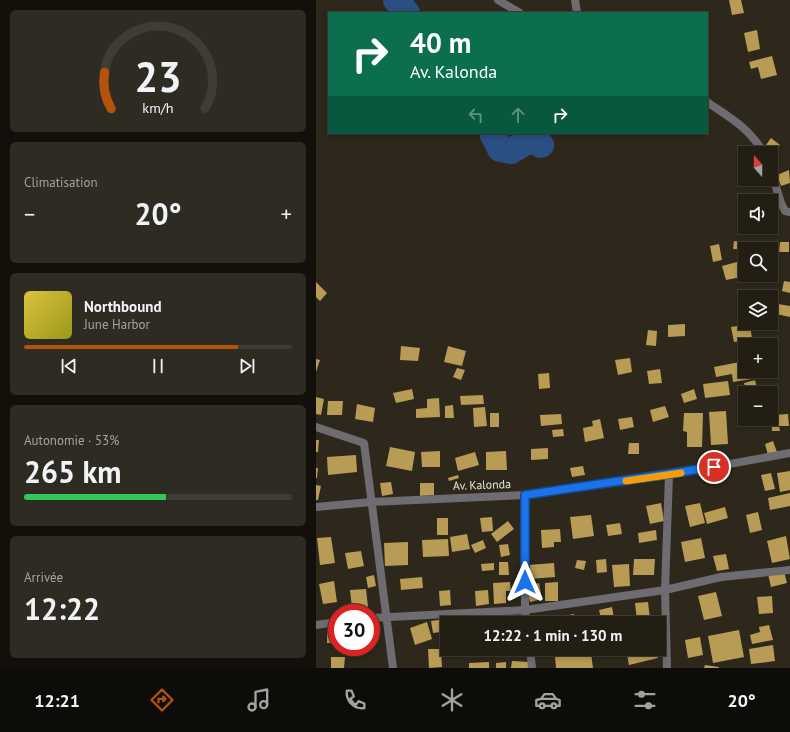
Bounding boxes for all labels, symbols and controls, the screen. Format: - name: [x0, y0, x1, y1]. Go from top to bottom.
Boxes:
- text: 40 m: [410, 24, 471, 61]
- icon: right: [344, 28, 396, 80]
- text: 23: [134, 50, 182, 103]
- text: Av. Kalonda: [410, 60, 497, 83]
- text: km/h: [142, 97, 174, 116]
- icon: left: [465, 104, 487, 126]
- icon: ahead: [507, 104, 529, 126]
- icon: right: [549, 104, 571, 126]
- north arrow: [738, 146, 778, 186]
- map controls: [738, 146, 778, 426]
- text: Climatisation: [24, 174, 98, 191]
- text: 20°: [134, 194, 182, 233]
- button: sound: [738, 194, 778, 234]
- text: −: [24, 200, 35, 228]
- text: +: [281, 200, 292, 228]
- button: search: [738, 242, 778, 282]
- button: layers: [738, 290, 778, 330]
- text: Northbound: [84, 297, 161, 316]
- text: June Harbor: [84, 316, 150, 333]
- button: +: [738, 338, 778, 378]
- icon: previous: [58, 355, 80, 377]
- icon: pause: [147, 355, 169, 377]
- icon: next: [236, 355, 258, 377]
- button: −: [738, 386, 778, 426]
- text: Autonomie · 53%: [24, 432, 119, 449]
- pin: [697, 450, 731, 484]
- text: 265 km: [24, 452, 122, 491]
- icon: arrive: [703, 456, 725, 478]
- street label: Av. Kalonda: [453, 476, 511, 493]
- position arrow: [504, 561, 546, 603]
- text: Arrivée: [24, 569, 63, 586]
- text: 12:22: [24, 589, 100, 628]
- speed limit sign: 30: [328, 604, 380, 656]
- text: 12:22 · 1 min · 130 m: [484, 626, 622, 645]
- icon: directions: [148, 686, 176, 714]
- icon: music: [245, 686, 273, 714]
- icon: phone: [341, 686, 369, 714]
- icon: climate: [438, 686, 466, 714]
- icon: car: [534, 686, 562, 714]
- icon: filters: [631, 686, 659, 714]
- text: 12:21: [34, 689, 80, 712]
- text: 20°: [727, 689, 756, 712]

